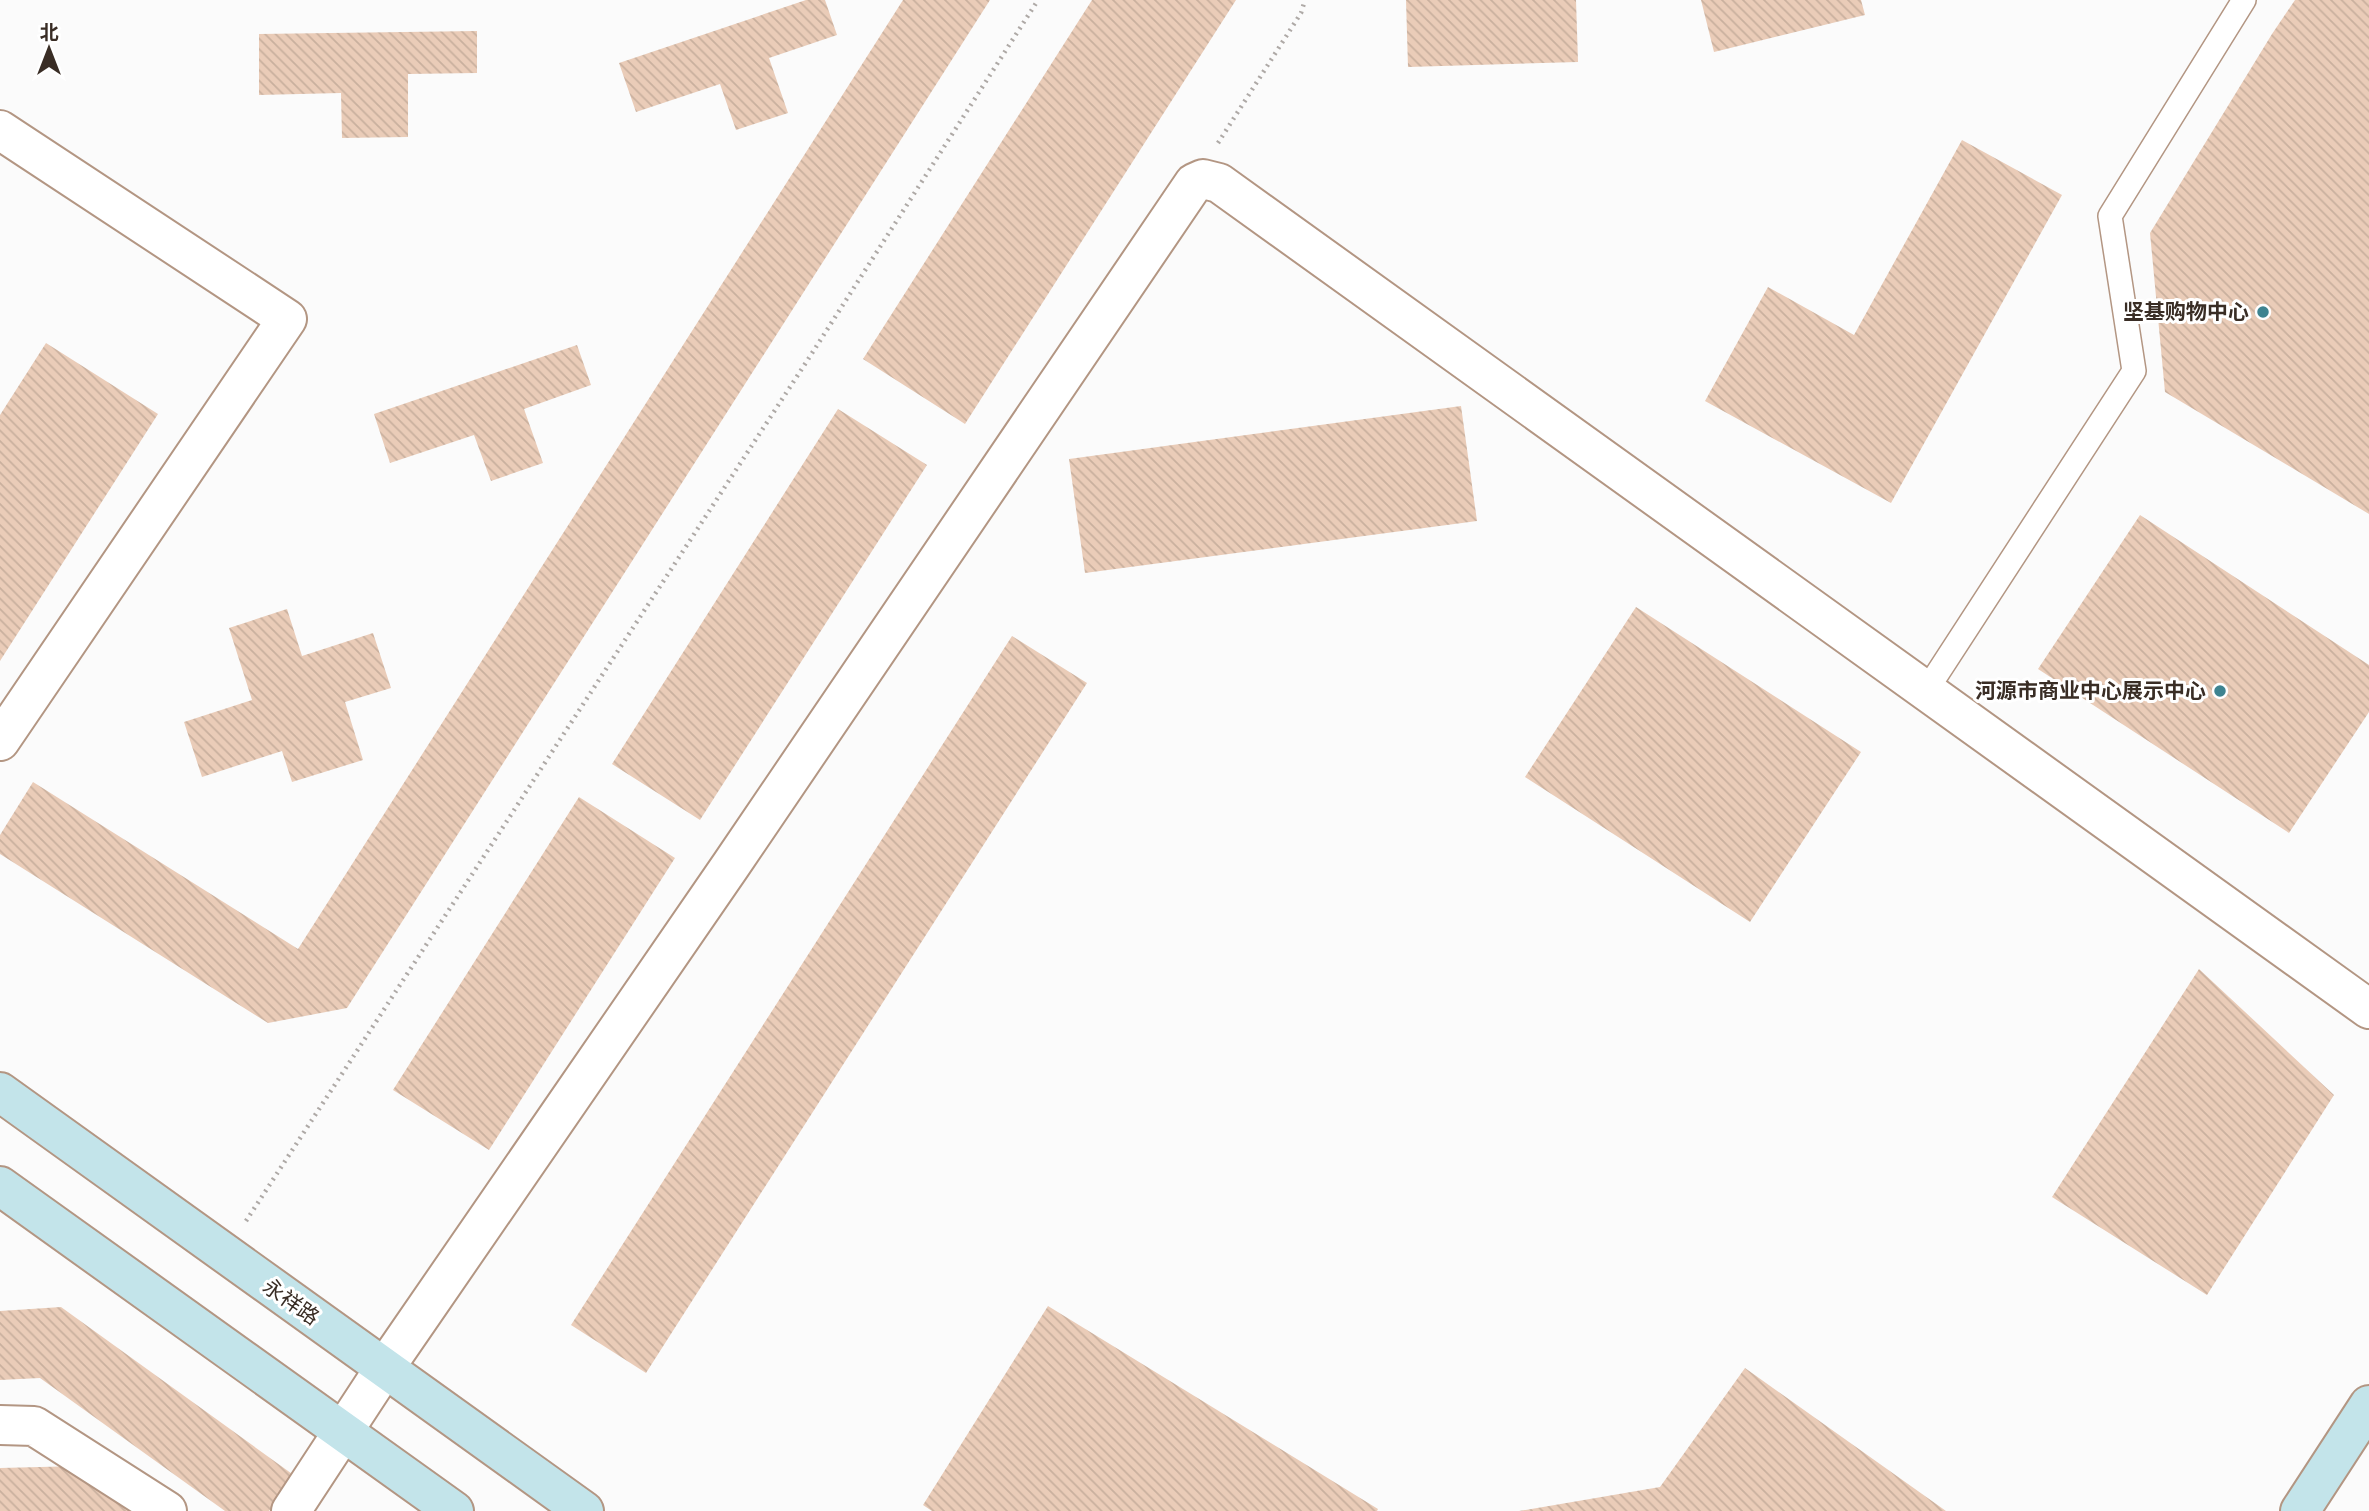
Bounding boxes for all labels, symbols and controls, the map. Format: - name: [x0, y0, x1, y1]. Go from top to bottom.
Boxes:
- north arrow: [14, 14, 84, 84]
- text: 北: [39, 21, 59, 44]
- place label: 坚基购物中心: [2123, 299, 2249, 325]
- marker: 坚基购物中心: [2255, 304, 2271, 320]
- place label: 河源市商业中心展示中心: [1975, 678, 2206, 704]
- marker: 河源市商业中心展示中心: [2212, 683, 2228, 699]
- street label: 永祥路: [258, 1273, 324, 1331]

